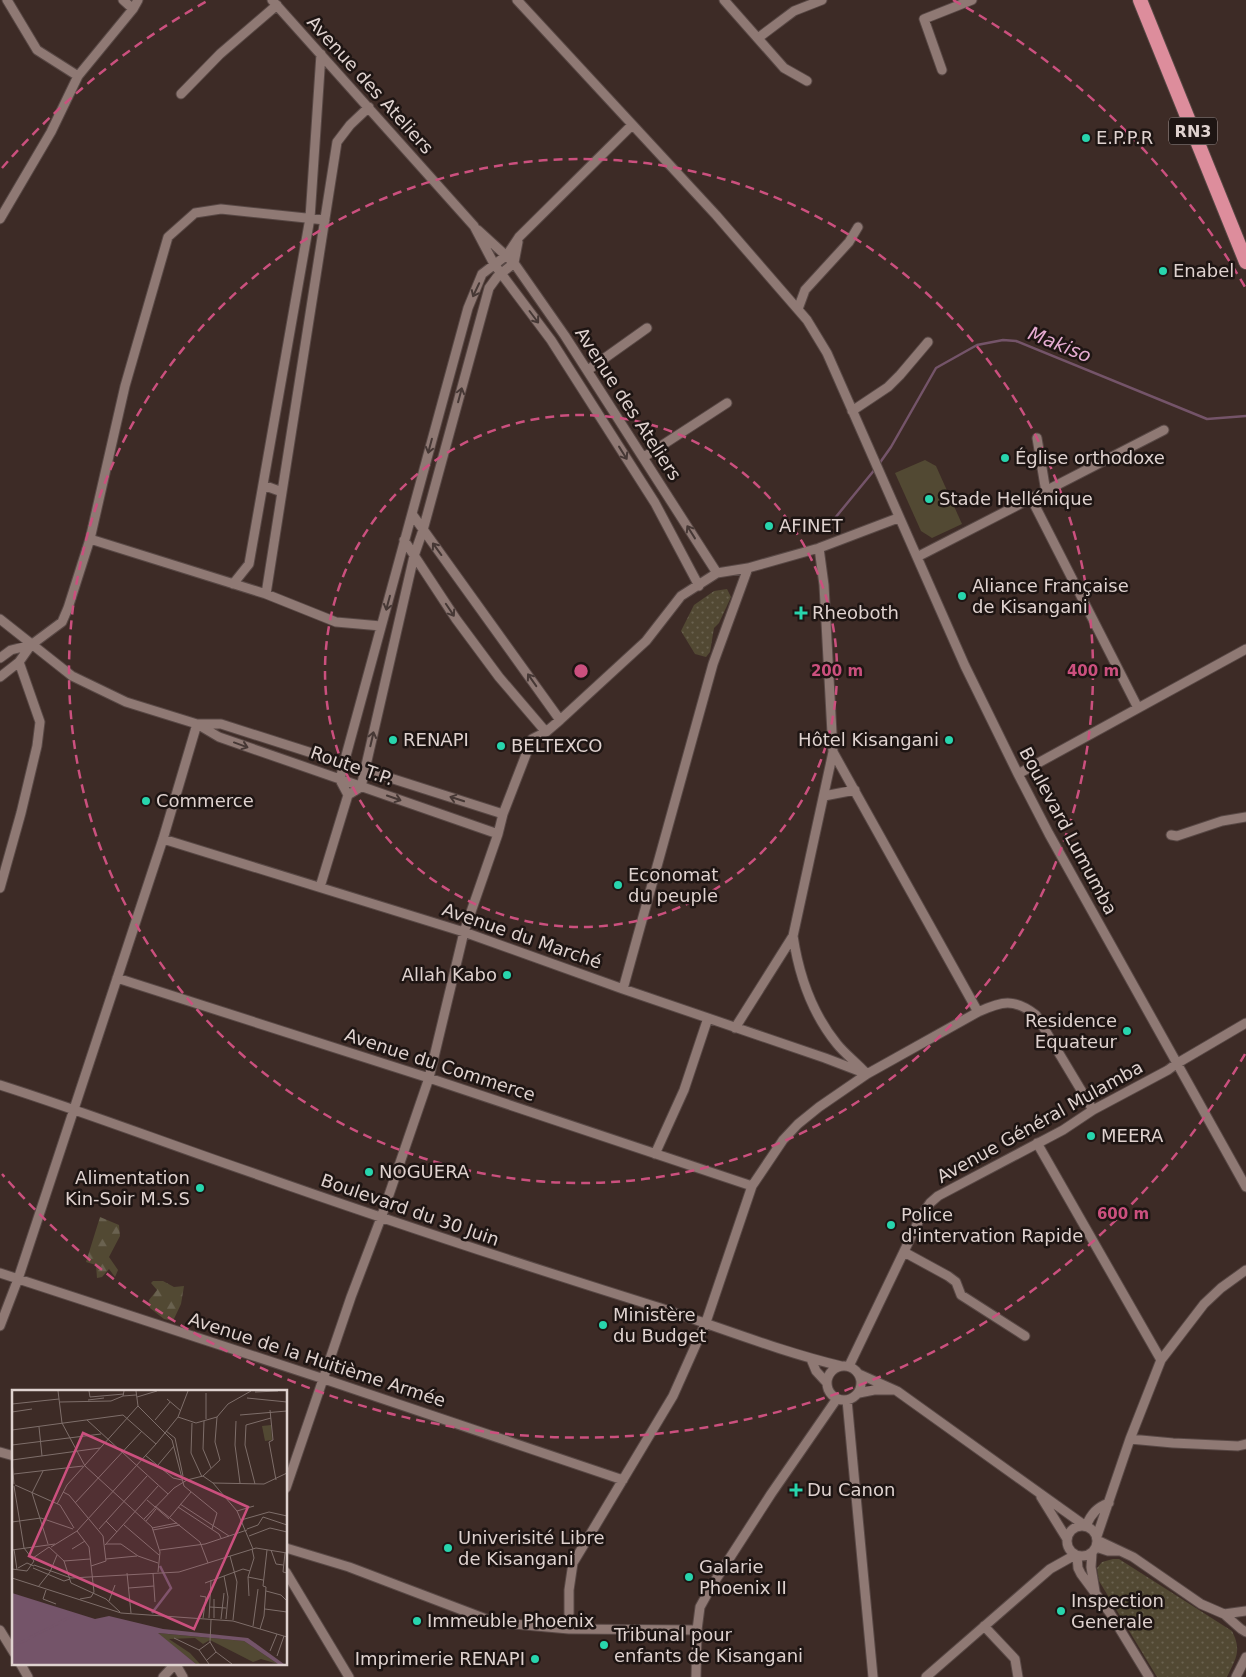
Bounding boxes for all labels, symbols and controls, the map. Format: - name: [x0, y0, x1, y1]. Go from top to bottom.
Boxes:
- street label: Avenue des Ateliers: [303, 11, 438, 158]
- road number: RN3: [1169, 118, 1217, 144]
- place label: E.P.P.R: [1096, 127, 1153, 148]
- marker: E.P.P.R: [1080, 132, 1092, 144]
- place label: Enabel: [1173, 260, 1234, 281]
- marker: Enabel: [1157, 265, 1169, 277]
- one-way arrow: [470, 282, 480, 297]
- one-way arrow: [529, 310, 539, 324]
- water label: Makiso: [1025, 321, 1095, 367]
- street label: Avenue des Ateliers: [571, 323, 686, 484]
- one-way arrow: [455, 388, 465, 404]
- one-way arrow: [425, 438, 435, 454]
- one-way arrow: [618, 446, 628, 460]
- place label: Église orthodoxe: [1015, 447, 1165, 468]
- marker: Église orthodoxe: [999, 452, 1011, 464]
- place label: Stade Hellénique: [939, 488, 1093, 509]
- marker: Stade Hellénique: [923, 493, 935, 505]
- place label: AFINET: [779, 515, 844, 536]
- marker: AFINET: [763, 520, 775, 532]
- one-way arrow: [686, 525, 697, 539]
- one-way arrow: [432, 542, 442, 556]
- place label: Aliance Française de Kisangani: [972, 575, 1129, 617]
- marker: Aliance Française de Kisangani: [956, 590, 968, 602]
- one-way arrow: [382, 595, 392, 611]
- place label: Rheoboth: [812, 602, 899, 623]
- one-way arrow: [446, 603, 456, 617]
- marker: Rheoboth: [794, 606, 808, 620]
- centre of rings: [572, 662, 590, 680]
- text: 200 m: [811, 662, 863, 680]
- text: 400 m: [1067, 662, 1119, 680]
- one-way arrow: [527, 674, 537, 688]
- place label: RENAPI: [403, 729, 469, 750]
- place label: Hôtel Kisangani: [798, 729, 939, 750]
- one-way arrow: [368, 732, 377, 748]
- marker: RENAPI: [387, 734, 399, 746]
- marker: Hôtel Kisangani: [943, 734, 955, 746]
- place label: BELTEXCO: [511, 735, 602, 756]
- marker: BELTEXCO: [495, 740, 507, 752]
- one-way arrow: [232, 741, 248, 750]
- street label: Route T.P.: [308, 742, 396, 790]
- street label: Boulevard Lumumba: [1015, 743, 1122, 918]
- place label: Commerce: [156, 790, 254, 811]
- one-way arrow: [386, 794, 402, 803]
- one-way arrow: [450, 794, 465, 803]
- marker: Commerce: [140, 795, 152, 807]
- place label: Economat du peuple: [628, 864, 718, 906]
- marker: Economat du peuple: [612, 879, 624, 891]
- street label: Avenue du Marché: [440, 898, 605, 973]
- place label: Allah Kabo: [402, 964, 497, 985]
- marker: Allah Kabo: [501, 969, 513, 981]
- place label: Residence Equateur: [1025, 1010, 1118, 1052]
- street label: Avenue du Commerce: [342, 1024, 538, 1105]
- marker: Residence Equateur: [1121, 1025, 1133, 1037]
- street label: Avenue Général Mulamba: [933, 1056, 1146, 1187]
- place label: MEERA: [1101, 1125, 1164, 1146]
- marker: MEERA: [1085, 1130, 1097, 1142]
- place label: NOGUERA: [379, 1161, 470, 1182]
- marker: NOGUERA: [363, 1166, 375, 1178]
- place label: Alimentation Kin-Soir M.S.S: [65, 1167, 190, 1209]
- street label: Boulevard du 30 Juin: [318, 1169, 502, 1250]
- marker: Alimentation Kin-Soir M.S.S: [194, 1182, 206, 1194]
- place label: Police d'intervation Rapide: [901, 1204, 1083, 1246]
- text: 600 m: [1097, 1205, 1149, 1223]
- marker: Police d'intervation Rapide: [885, 1219, 897, 1231]
- place label: Ministère du Budget: [613, 1304, 706, 1346]
- street label: Avenue de la Huitième Armée: [186, 1308, 448, 1411]
- marker: Ministère du Budget: [597, 1319, 609, 1331]
- inset map: [12, 1390, 288, 1664]
- place label: Du Canon: [807, 1479, 895, 1500]
- marker: Du Canon: [789, 1483, 803, 1497]
- place label: Univerisité Libre de Kisangani: [458, 1527, 604, 1569]
- marker: Univerisité Libre de Kisangani: [442, 1542, 454, 1554]
- place label: Galarie Phoenix II: [699, 1556, 787, 1598]
- marker: Galarie Phoenix II: [683, 1571, 695, 1583]
- place label: Inspection Generale: [1071, 1590, 1164, 1632]
- marker: Inspection Generale: [1055, 1605, 1067, 1617]
- place label: Immeuble Phoenix: [427, 1610, 595, 1631]
- marker: Immeuble Phoenix: [411, 1615, 423, 1627]
- place label: Tribunal pour enfants de Kisangani: [613, 1624, 803, 1666]
- marker: Tribunal pour enfants de Kisangani: [598, 1639, 610, 1651]
- place label: Imprimerie RENAPI: [355, 1648, 525, 1669]
- marker: Imprimerie RENAPI: [529, 1653, 541, 1665]

